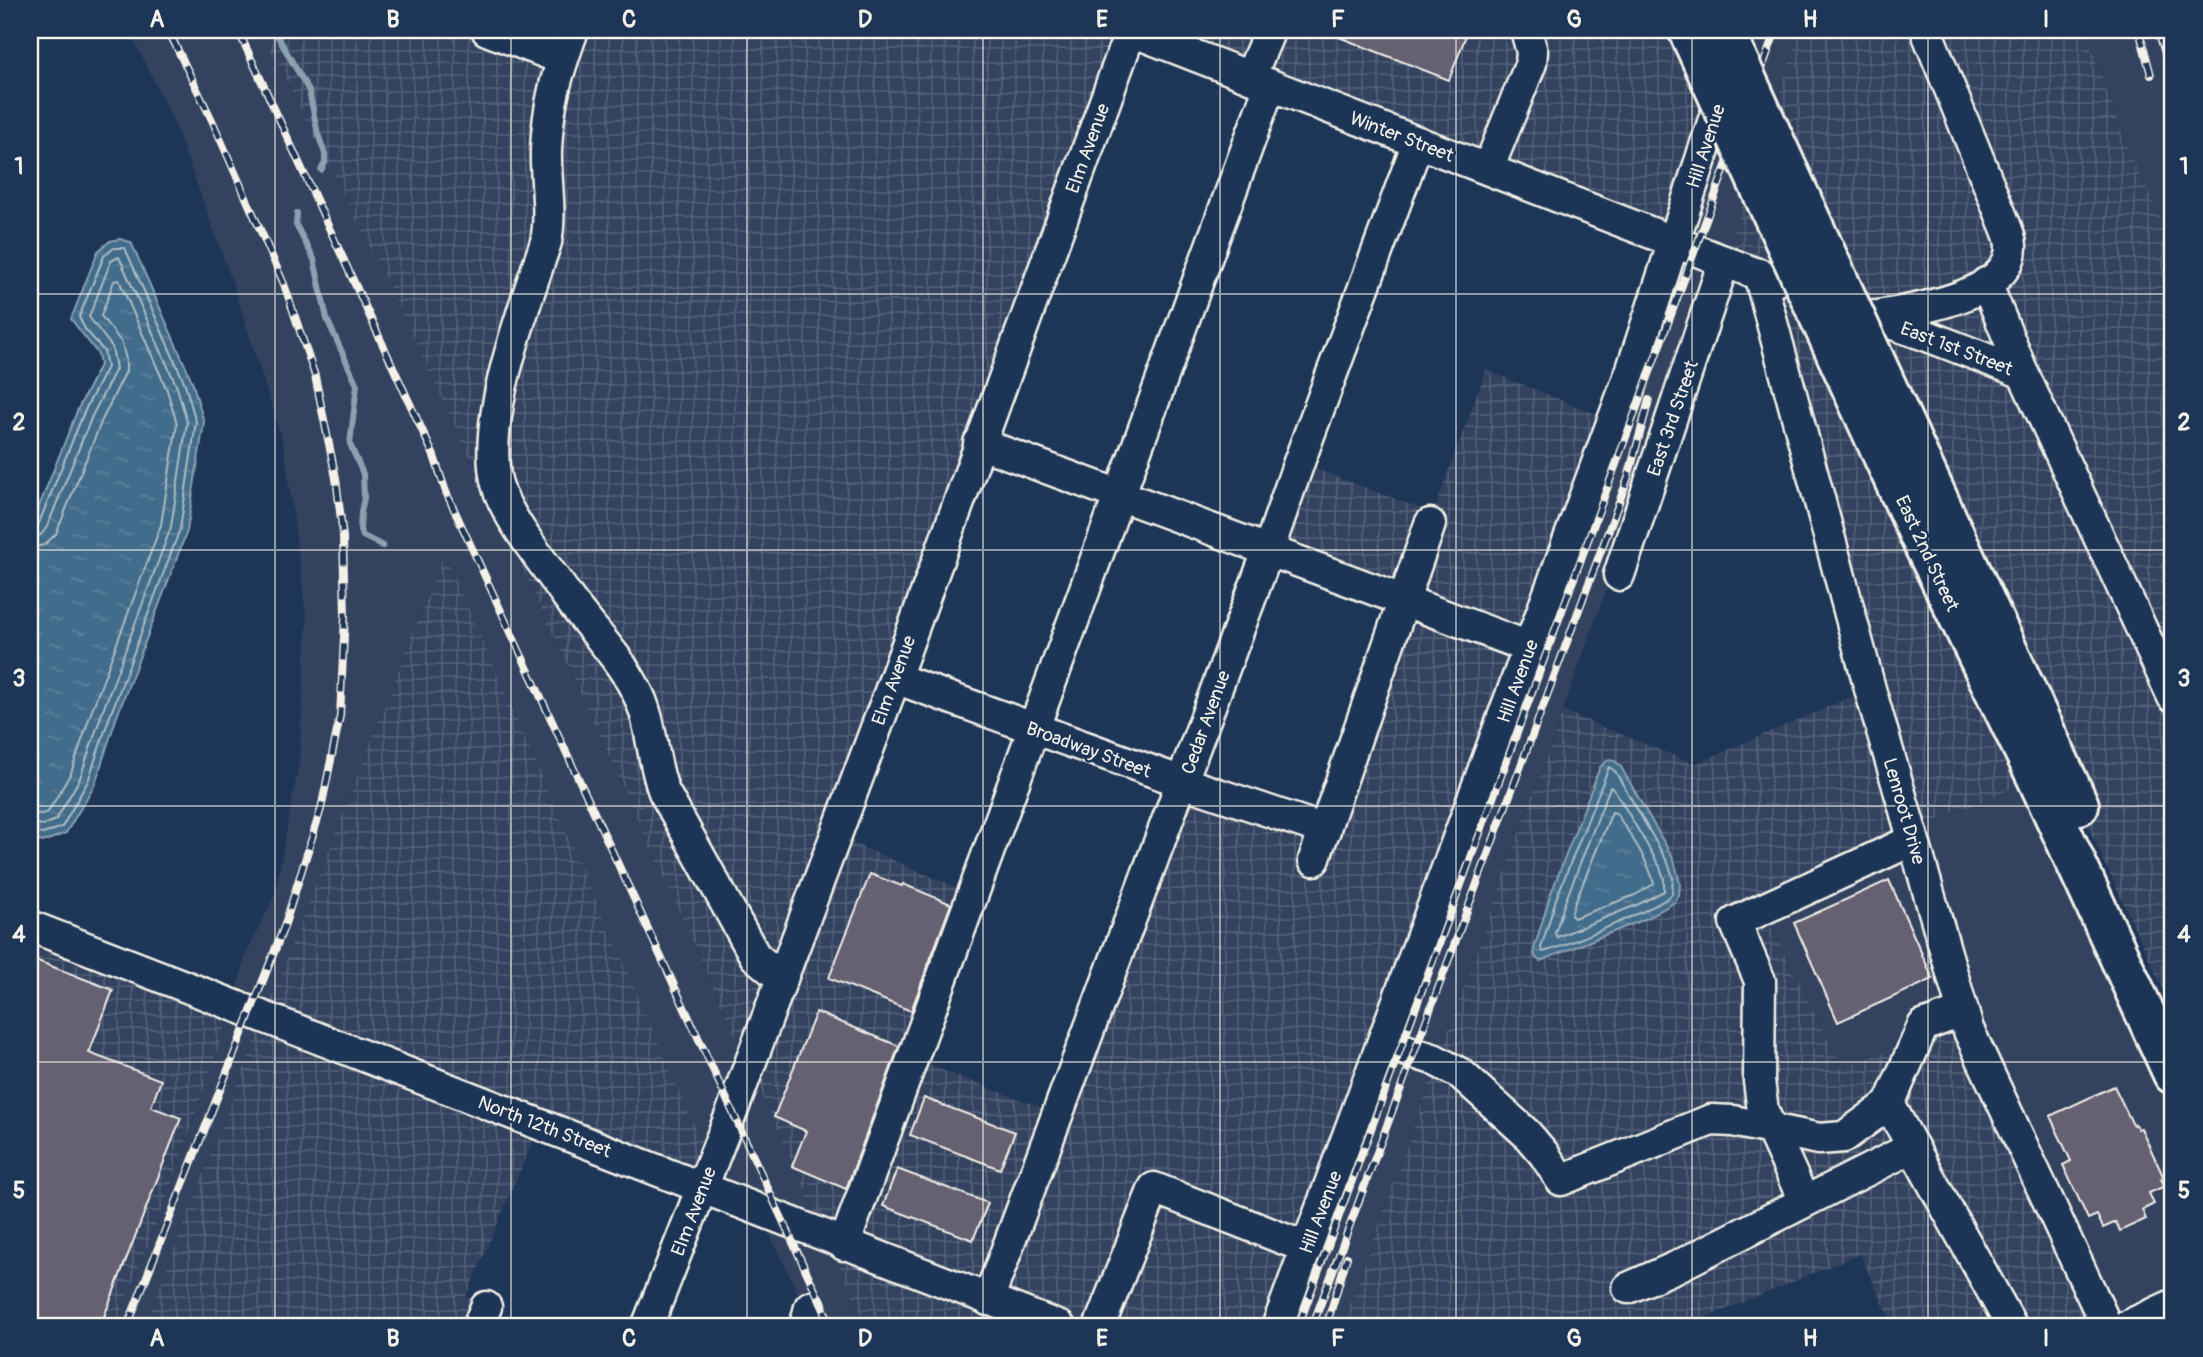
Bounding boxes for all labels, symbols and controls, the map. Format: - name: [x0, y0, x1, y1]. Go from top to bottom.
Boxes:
- text: A: [150, 5, 165, 34]
- text: B: [386, 5, 400, 34]
- text: C: [622, 5, 636, 34]
- text: D: [858, 5, 872, 34]
- text: E: [1096, 5, 1108, 34]
- text: F: [1331, 5, 1345, 34]
- text: G: [1566, 5, 1582, 34]
- text: H: [1803, 5, 1817, 34]
- text: I: [2043, 5, 2049, 34]
- street label: Elm Avenue: [1061, 100, 1115, 197]
- street label: Hill Avenue: [1681, 101, 1731, 191]
- street label: Winter Street: [1346, 106, 1457, 168]
- text: 1: [15, 152, 24, 181]
- text: 1: [2180, 152, 2189, 181]
- street label: East 1st Street: [1897, 317, 2016, 381]
- street label: East 3rd Street: [1642, 357, 1704, 479]
- text: 2: [13, 408, 26, 437]
- text: 2: [2178, 408, 2191, 437]
- street label: East 2nd Street: [1890, 492, 1965, 616]
- street label: Elm Avenue: [867, 632, 921, 729]
- street label: Hill Avenue: [1492, 636, 1544, 726]
- text: 3: [13, 664, 25, 693]
- text: 3: [2178, 664, 2190, 693]
- street label: Cedar Avenue: [1176, 667, 1236, 777]
- street label: Broadway Street: [1023, 716, 1155, 784]
- street label: Lenroot Drive: [1877, 755, 1931, 868]
- text: 4: [12, 920, 26, 949]
- text: 4: [2177, 920, 2191, 949]
- street label: North 12th Street: [475, 1091, 615, 1163]
- street label: Elm Avenue: [666, 1163, 722, 1259]
- street label: Hill Avenue: [1294, 1167, 1348, 1257]
- text: 5: [13, 1176, 25, 1205]
- text: 5: [2178, 1176, 2190, 1205]
- text: A: [150, 1324, 165, 1353]
- text: B: [386, 1324, 400, 1353]
- text: C: [622, 1324, 636, 1353]
- text: D: [858, 1324, 872, 1353]
- text: E: [1096, 1324, 1108, 1353]
- text: F: [1331, 1324, 1345, 1353]
- text: G: [1566, 1324, 1582, 1353]
- text: H: [1803, 1324, 1817, 1353]
- text: I: [2043, 1324, 2049, 1353]

